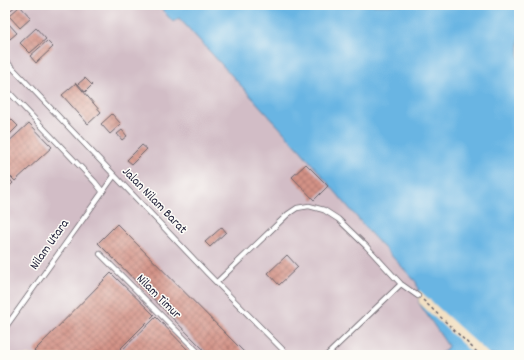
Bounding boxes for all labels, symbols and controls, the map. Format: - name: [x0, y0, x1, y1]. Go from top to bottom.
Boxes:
- street label: Jalan Nilam Barat: [117, 163, 191, 239]
- street label: Nilam Utara: [26, 215, 75, 274]
- street label: Nilam Timur: [131, 270, 185, 324]

